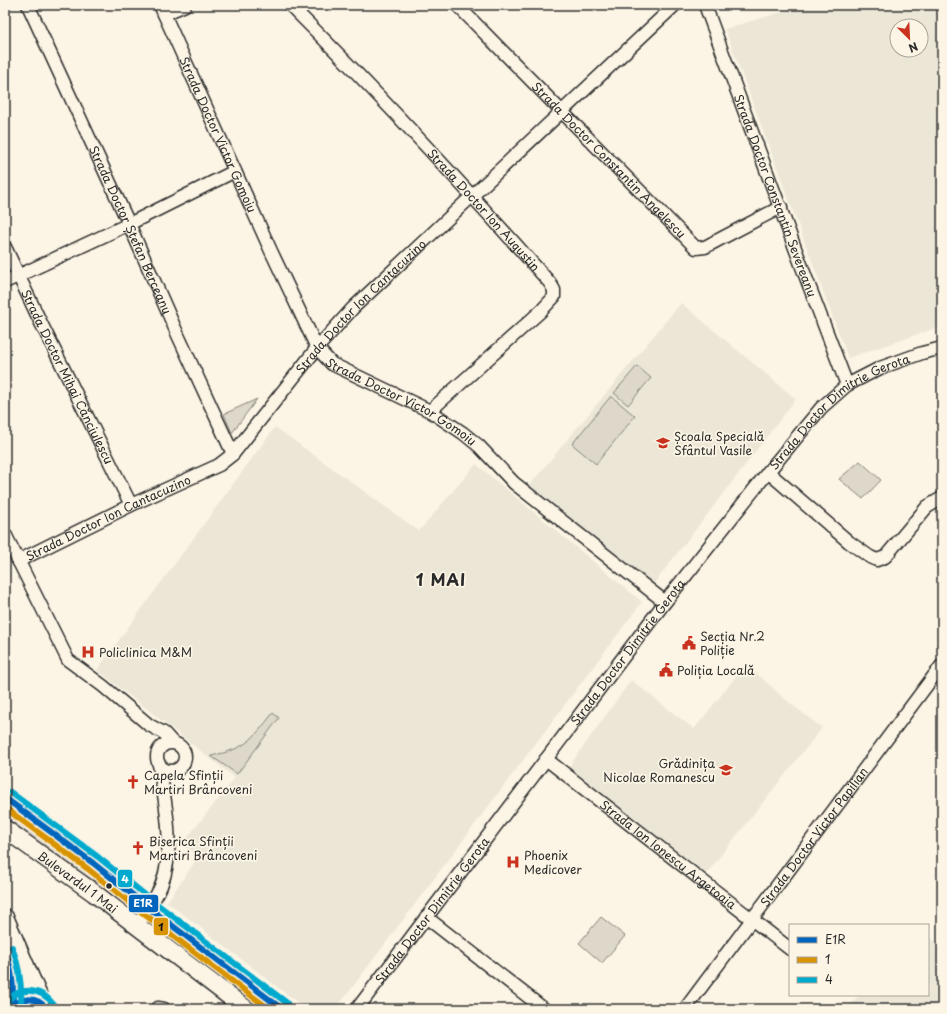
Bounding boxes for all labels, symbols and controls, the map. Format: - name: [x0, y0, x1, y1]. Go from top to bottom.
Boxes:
- north arrow: [889, 18, 929, 58]
- text: N: [906, 38, 921, 57]
- street label: Strada Doctor Victor Gomoiu: [175, 54, 261, 215]
- street label: Strada Doctor Constantin Angelescu: [528, 77, 690, 242]
- street label: Strada Doctor Constantin Severeanu: [730, 91, 822, 299]
- street label: Strada Doctor Ștefan Berceanu: [85, 142, 176, 317]
- street label: Strada Doctor Ion Augustin: [423, 144, 544, 275]
- street label: Strada Doctor Ion Cantacuzino: [291, 235, 430, 377]
- street label: Strada Doctor Mihai Cănciulescu: [17, 286, 118, 467]
- street label: Strada Doctor Dimitrie Gerota: [765, 349, 912, 473]
- street label: Strada Doctor Victor Gomoiu: [321, 354, 480, 450]
- place label: Școala Specială Sfântul Vasile: [674, 427, 765, 459]
- school or university icon: Școala Specială Sfântul Vasile: [655, 435, 671, 451]
- street label: Strada Doctor Ion Cantacuzino: [22, 470, 194, 565]
- district label: 1 MAI: [416, 567, 466, 591]
- street label: Strada Doctor Dimitrie Gerota: [566, 575, 689, 729]
- place label: Secția Nr.2 Poliție: [700, 627, 765, 659]
- public building icon: Secția Nr.2 Poliție: [681, 635, 697, 651]
- place label: Policlinica M&M: [99, 643, 192, 661]
- hospital icon: Policlinica M&M: [80, 644, 96, 660]
- place label: Poliția Locală: [677, 661, 755, 679]
- public building icon: Poliția Locală: [658, 662, 674, 678]
- place label: Grădinița Nicolae Romanescu: [603, 754, 715, 786]
- school or university icon: Grădinița Nicolae Romanescu: [718, 762, 734, 778]
- street label: Strada Doctor Victor Papilian: [755, 763, 872, 910]
- place label: Capela Sfinții Martiri Brâncoveni: [144, 766, 252, 798]
- church icon: Capela Sfinții Martiri Brâncoveni: [125, 774, 141, 790]
- street label: Strada Ion Ionescu Argetoaia: [596, 795, 741, 913]
- place label: Biserica Sfinții Martiri Brâncoveni: [149, 832, 257, 864]
- street label: Strada Doctor Dimitrie Gerota: [370, 833, 493, 987]
- church icon: Biserica Sfinții Martiri Brâncoveni: [130, 840, 146, 856]
- street label: Bulevardul 1 Mai: [34, 846, 122, 917]
- place label: Phoenix Medicover: [524, 846, 582, 878]
- hospital icon: Phoenix Medicover: [505, 854, 521, 870]
- line badge: 4: [117, 869, 133, 888]
- text: 4: [121, 870, 129, 887]
- unlabelled marker: [104, 881, 114, 891]
- line badge: E1R: [128, 894, 159, 913]
- text: E1R: [133, 894, 153, 911]
- line badge: 1: [153, 917, 169, 936]
- text: 1: [158, 918, 164, 935]
- legend: [789, 924, 929, 996]
- text: E1R: [825, 930, 846, 948]
- text: 1: [825, 950, 830, 968]
- text: 4: [825, 970, 833, 988]

